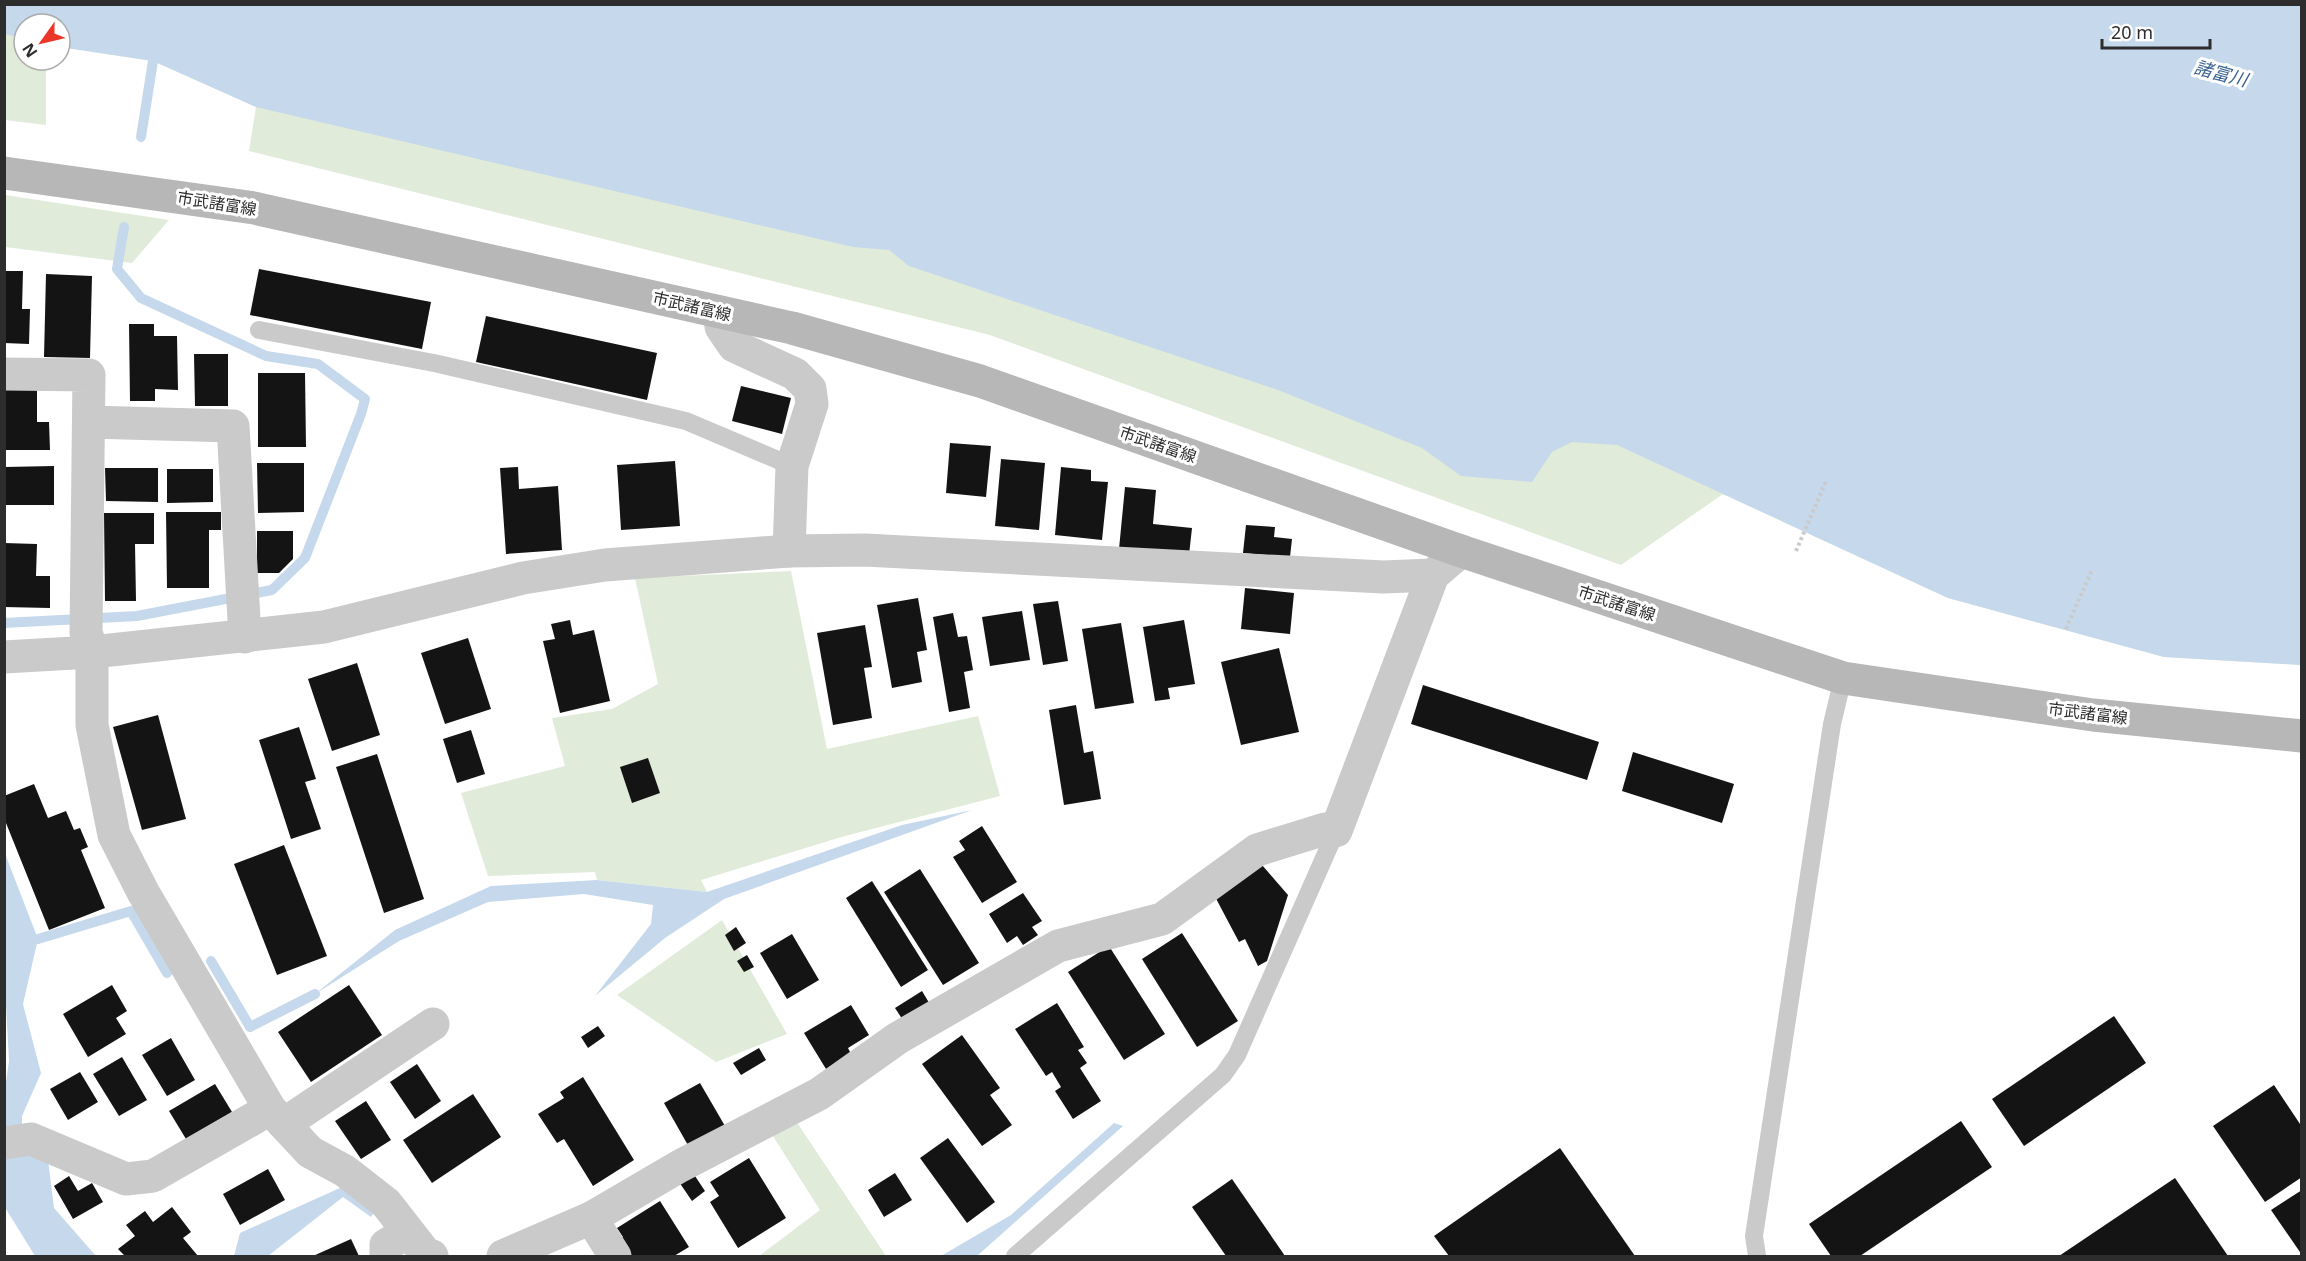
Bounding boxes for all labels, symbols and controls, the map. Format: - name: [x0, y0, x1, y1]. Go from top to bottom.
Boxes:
- north arrow: [12, 12, 72, 72]
- scale bar: [2102, 12, 2210, 50]
- text: 20 m: [2111, 20, 2153, 44]
- text: N: [17, 39, 42, 62]
- water label: 諸富川: [2192, 54, 2252, 92]
- street label: 市武諸富線: [176, 186, 258, 220]
- street label: 市武諸富線: [651, 286, 733, 326]
- street label: 市武諸富線: [1117, 421, 1199, 467]
- street label: 市武諸富線: [1576, 580, 1658, 626]
- street label: 市武諸富線: [2047, 697, 2129, 729]

